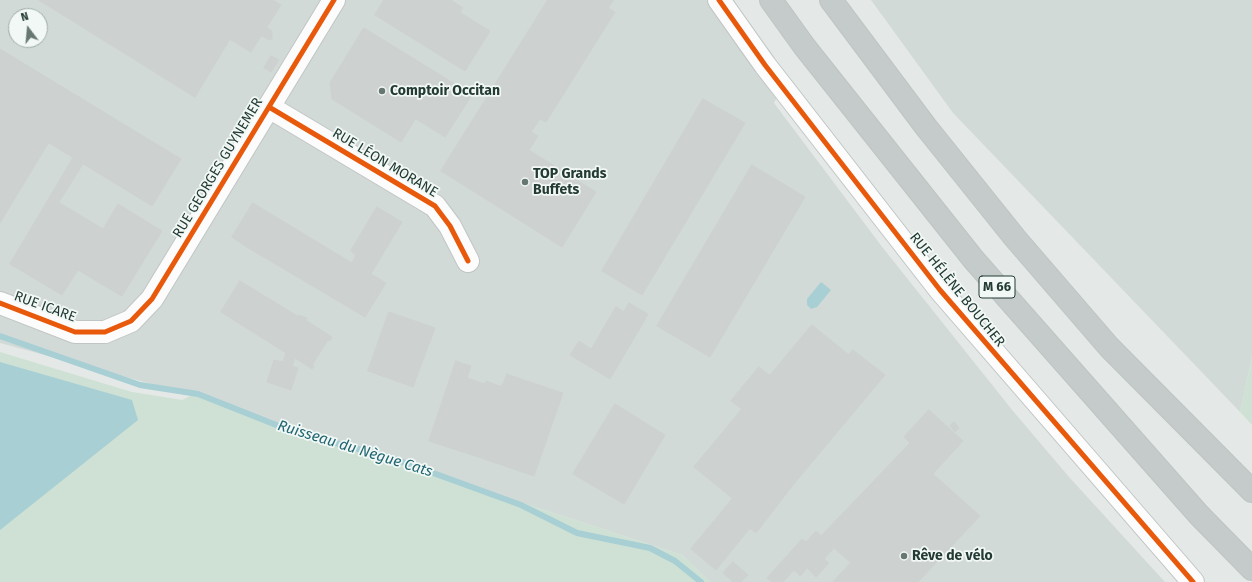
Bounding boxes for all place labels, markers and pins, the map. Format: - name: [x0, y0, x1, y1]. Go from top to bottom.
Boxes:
- place label: Comptoir Occitan: [390, 83, 500, 99]
- marker: Comptoir Occitan: [377, 86, 387, 96]
- place label: TOP Grands Buffets: [533, 166, 607, 198]
- marker: TOP Grands Buffets: [520, 177, 530, 187]
- place label: Rêve de vélo: [912, 548, 993, 564]
- marker: Rêve de vélo: [899, 551, 909, 561]

